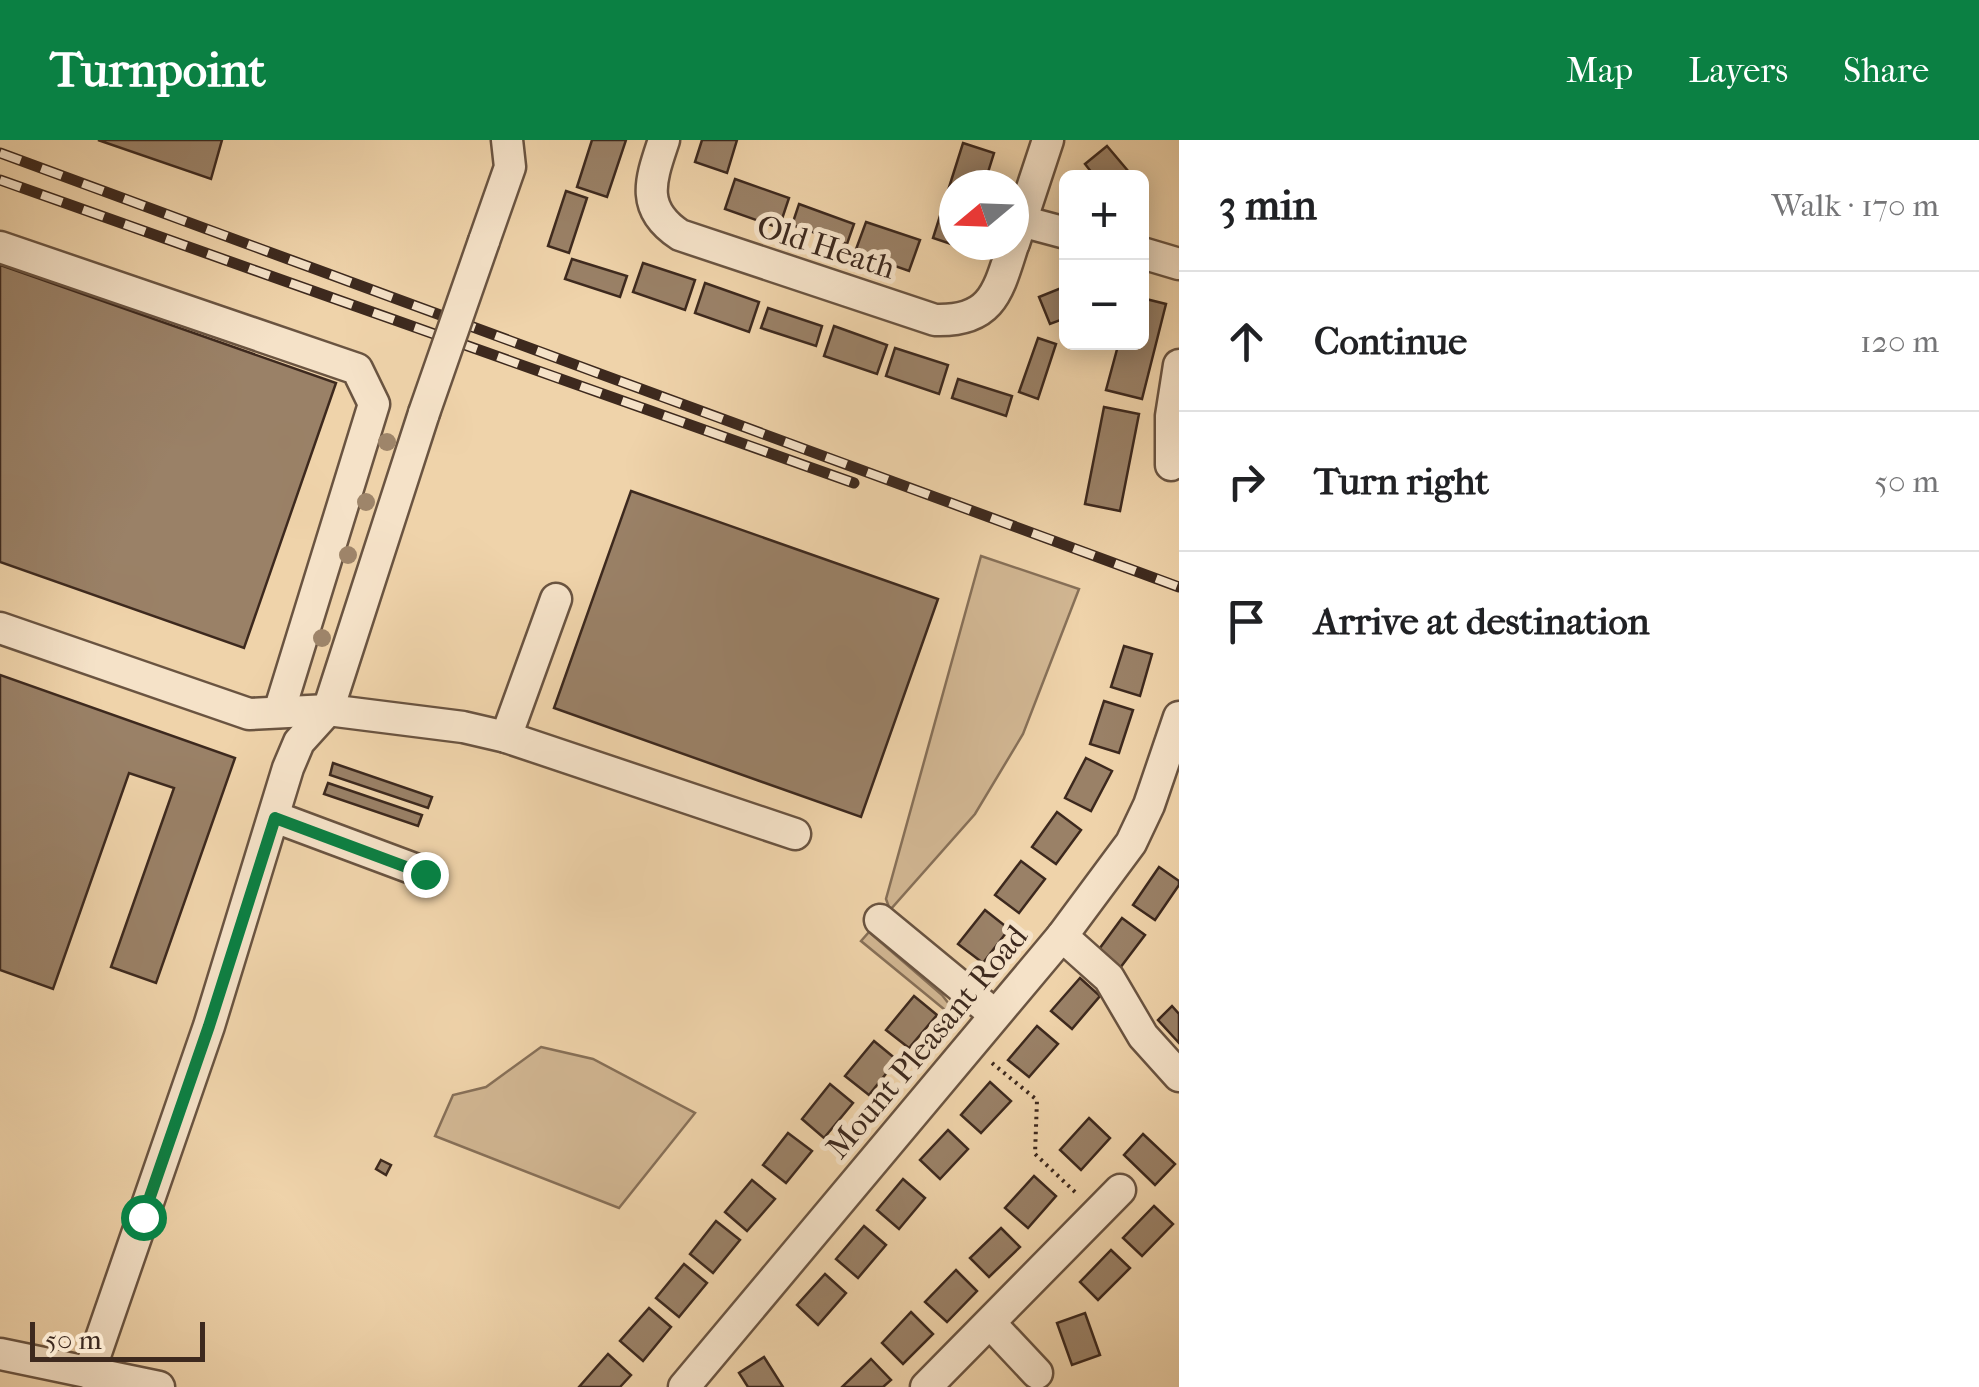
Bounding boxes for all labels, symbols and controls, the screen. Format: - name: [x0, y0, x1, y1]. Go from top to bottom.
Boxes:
- text: Turnpoint: [50, 42, 266, 98]
- text: Map: [1566, 50, 1633, 91]
- text: Layers: [1688, 50, 1788, 91]
- text: Share: [1843, 50, 1929, 91]
- north arrow: [939, 170, 1029, 260]
- map controls: [1059, 170, 1149, 350]
- button: +: [1059, 170, 1149, 260]
- text: 3 min: [1219, 181, 1317, 230]
- text: Walk · 170 m: [1772, 187, 1939, 224]
- street label: Old Heath: [752, 207, 900, 287]
- button: −: [1059, 260, 1149, 350]
- icon: ahead: [1219, 314, 1274, 369]
- text: Continue: [1314, 319, 1467, 364]
- text: 120 m: [1860, 323, 1939, 360]
- icon: right: [1219, 454, 1274, 509]
- text: Turn right: [1314, 459, 1489, 504]
- text: 50 m: [1874, 463, 1939, 500]
- icon: arrive: [1219, 594, 1274, 649]
- text: Arrive at destination: [1314, 599, 1650, 644]
- route end: [403, 852, 449, 898]
- street label: Mount Pleasant Road: [819, 918, 1036, 1166]
- route start: [121, 1195, 167, 1241]
- scale bar: [30, 1317, 205, 1362]
- text: 50 m: [45, 1323, 102, 1356]

